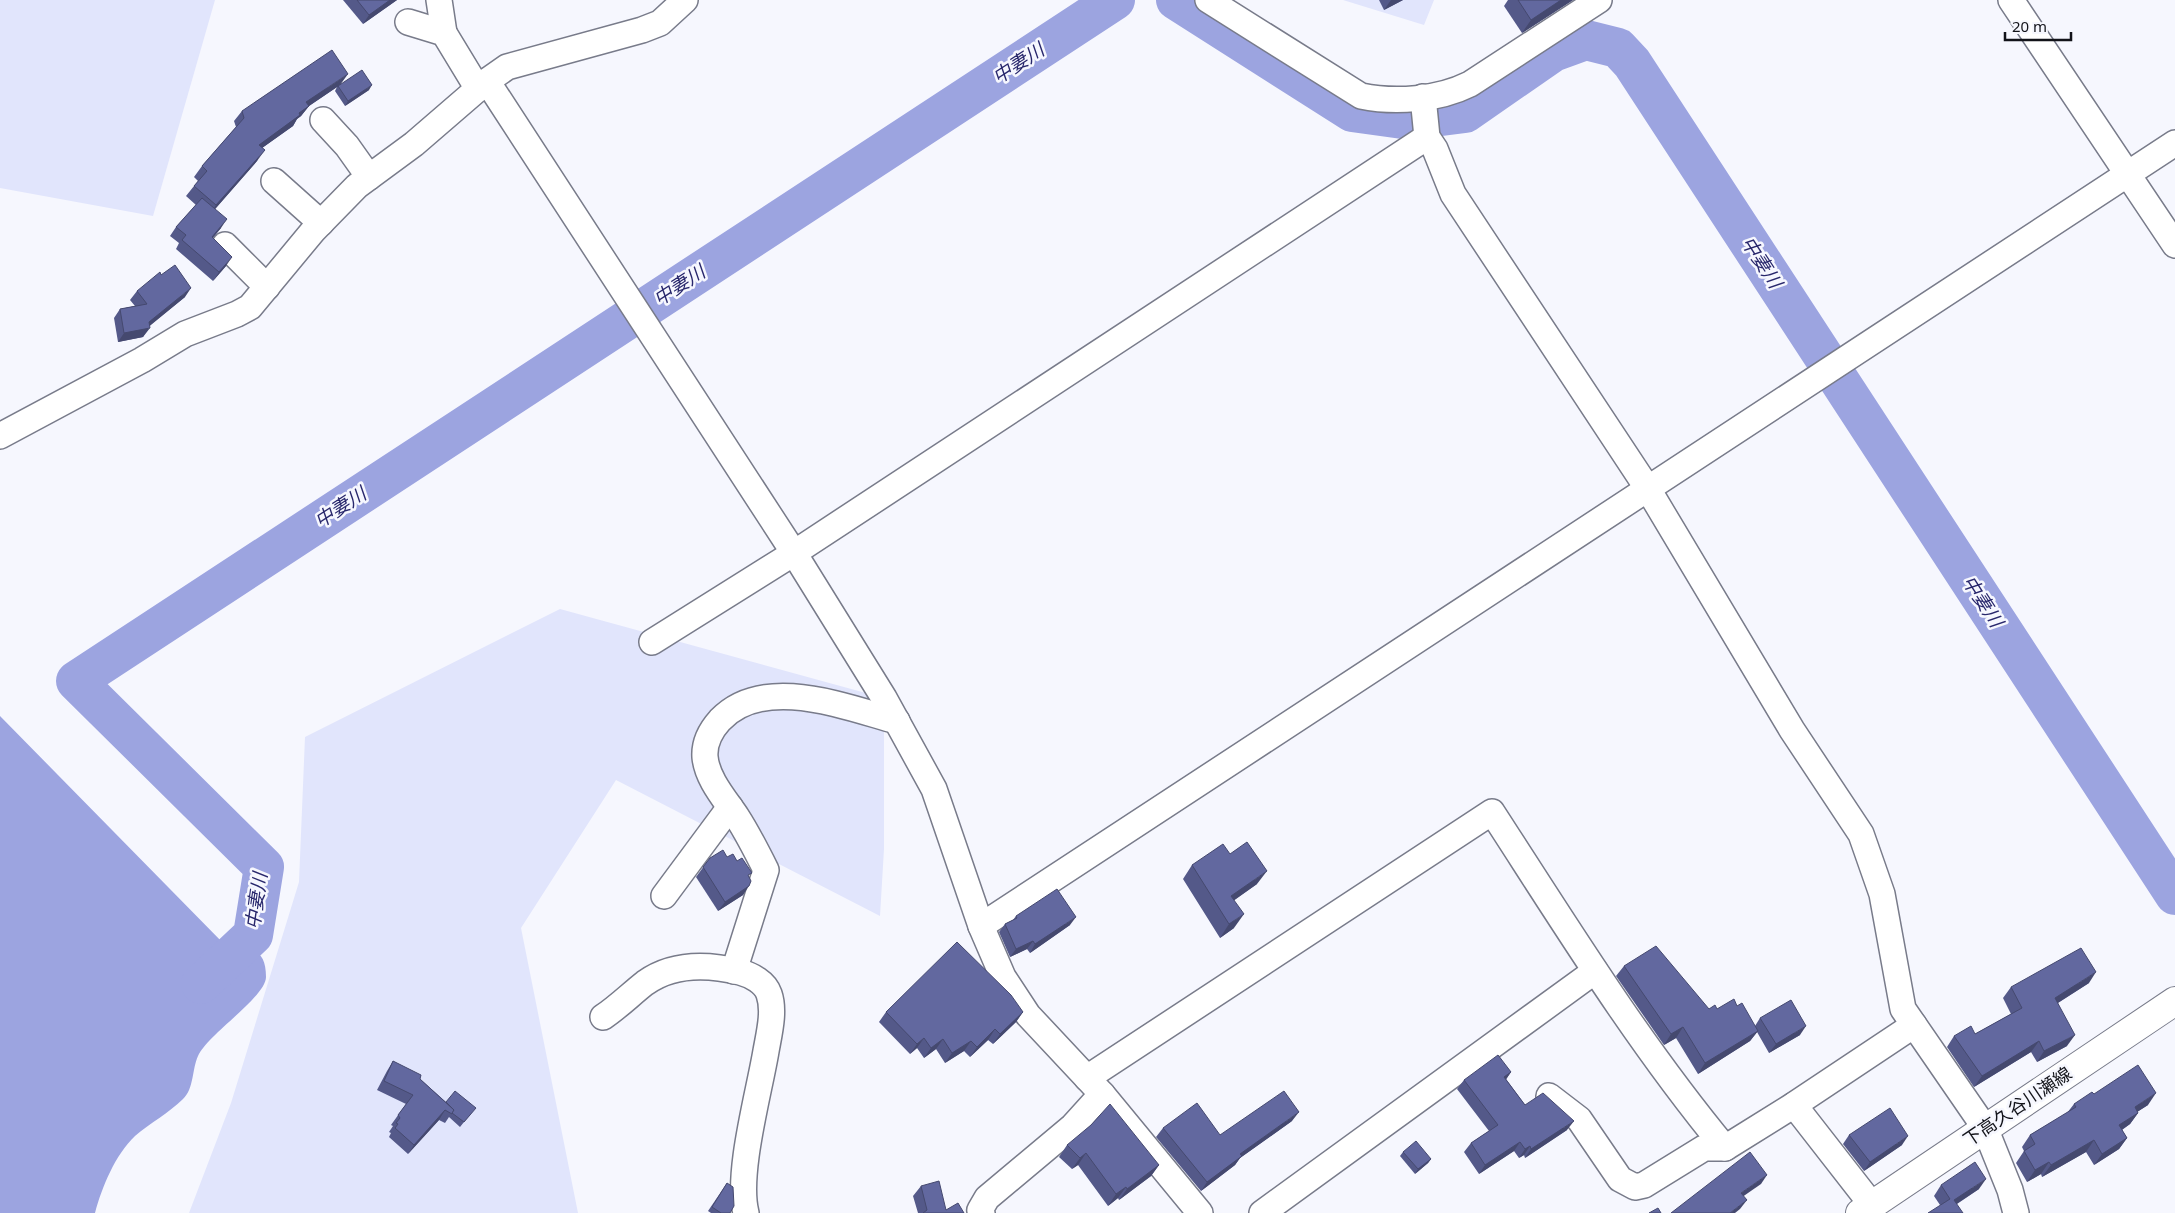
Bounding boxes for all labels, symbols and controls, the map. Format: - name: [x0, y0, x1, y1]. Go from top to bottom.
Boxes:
- scale bar: [2005, 10, 2071, 42]
- text: 20 m: [2012, 16, 2047, 36]
- water label: 中妻川: [987, 35, 1051, 89]
- water label: 中妻川: [1736, 231, 1790, 295]
- water label: 中妻川: [648, 257, 712, 311]
- water label: 中妻川: [309, 479, 373, 533]
- water label: 中妻川: [1957, 570, 2011, 634]
- water label: 中妻川: [239, 869, 273, 931]
- street label: 下高久谷川瀬線: [1958, 1061, 2076, 1151]

